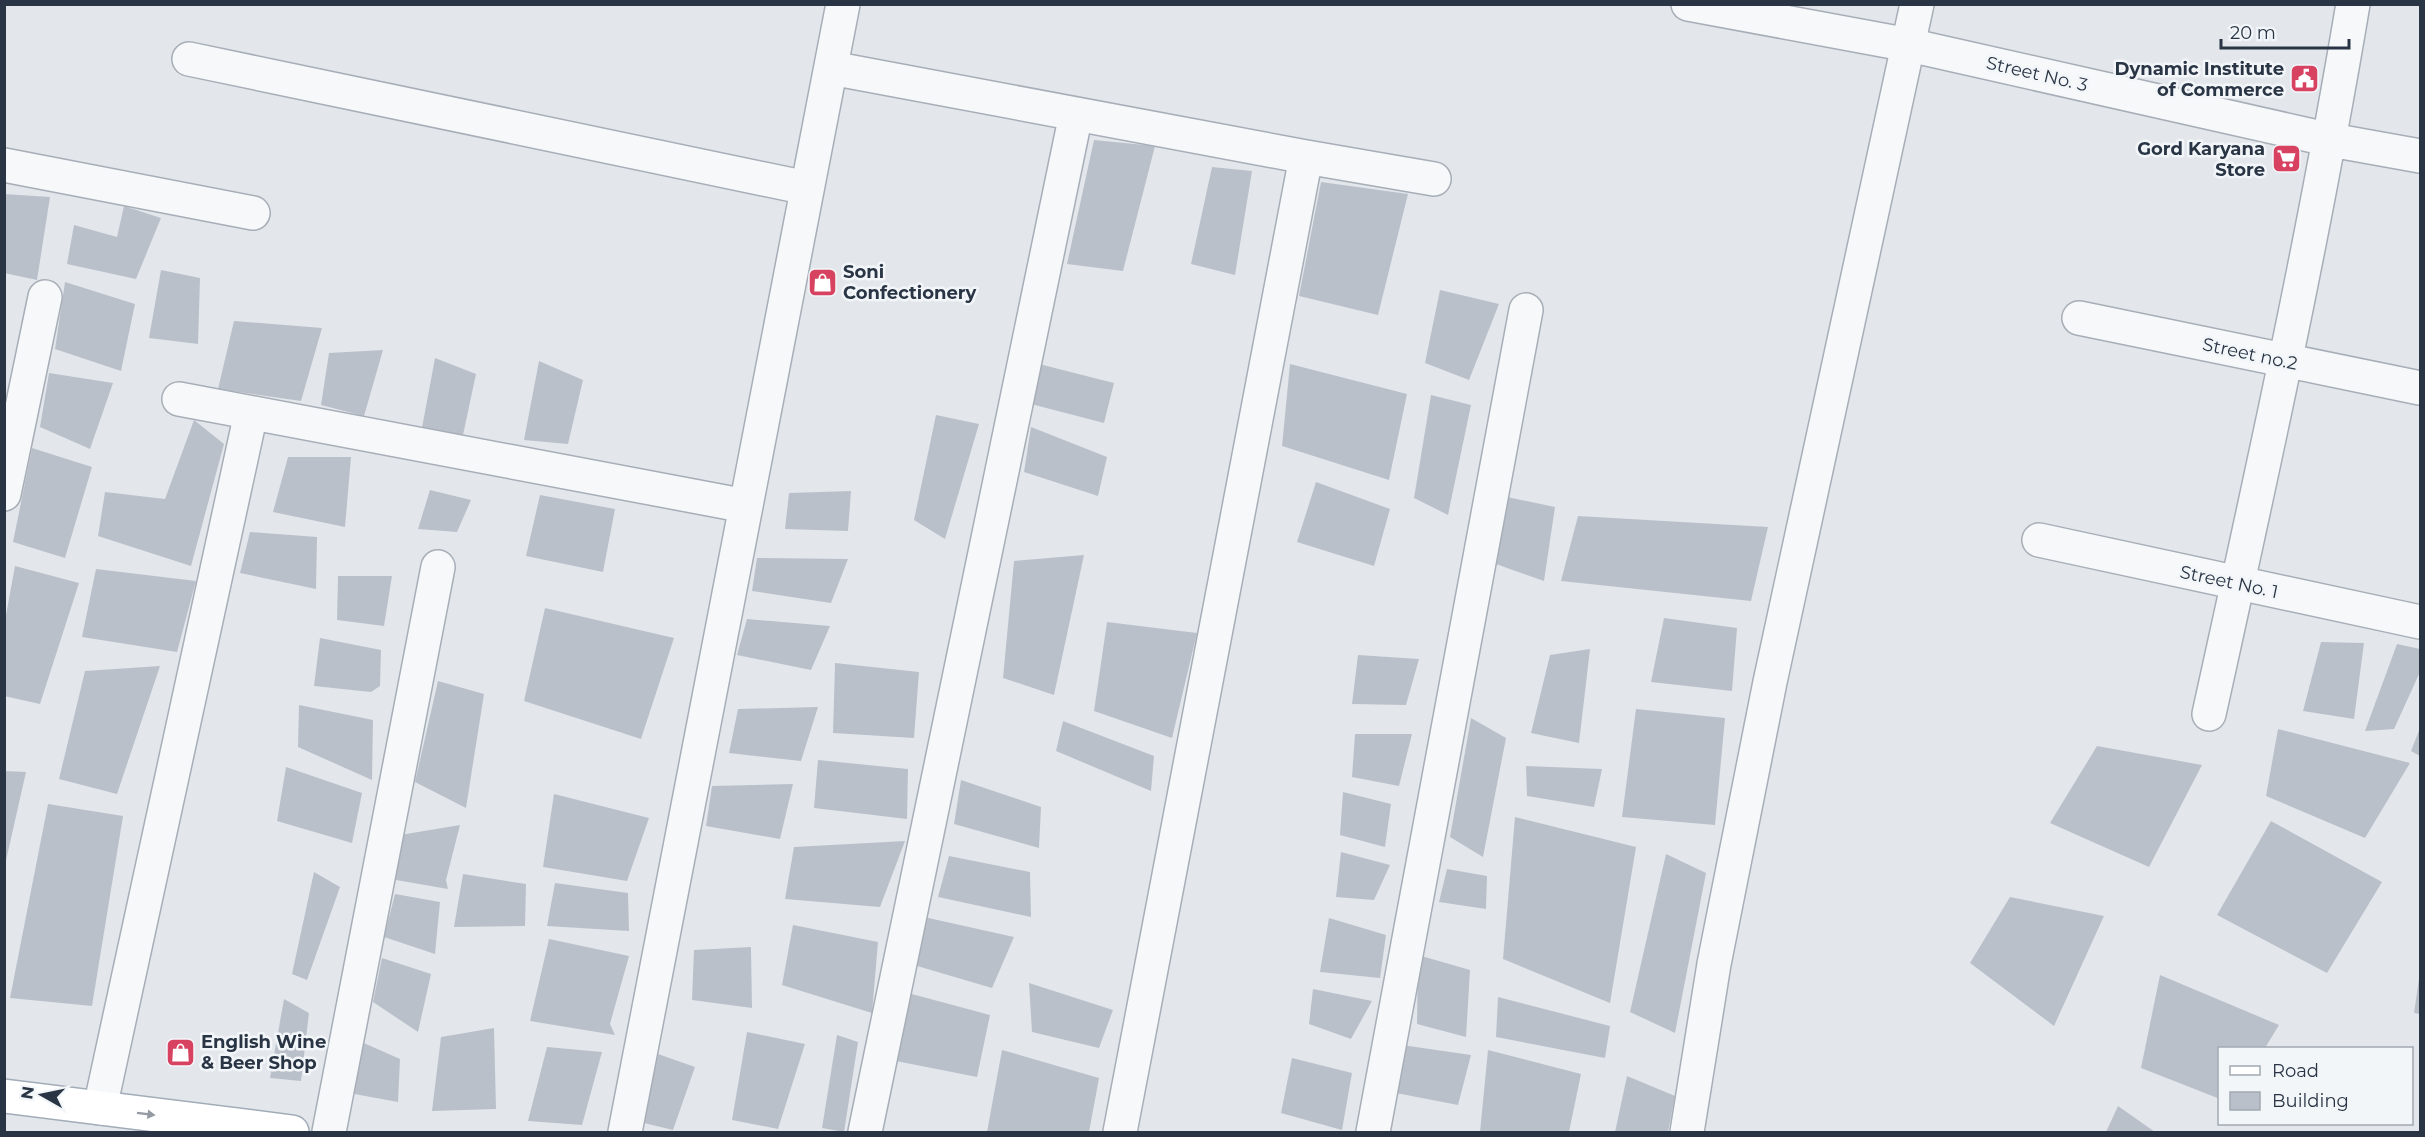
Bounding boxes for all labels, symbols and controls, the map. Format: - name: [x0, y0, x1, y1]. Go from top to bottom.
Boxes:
- scale bar: [2221, 12, 2348, 50]
- text: 20 m: [2230, 22, 2276, 44]
- street label: Street No. 3: [1984, 52, 2090, 96]
- place label: Dynamic Institute of Commerce: [2115, 58, 2284, 101]
- public building icon: Dynamic Institute of Commerce: [2289, 63, 2321, 95]
- place label: Gord Karyana Store: [2137, 138, 2265, 181]
- supermarket icon: Gord Karyana Store: [2270, 143, 2302, 175]
- place label: Soni Confectionery: [843, 261, 977, 304]
- shop icon: Soni Confectionery: [806, 266, 838, 298]
- street label: Street no.2: [2200, 333, 2300, 375]
- street label: Street No. 1: [2178, 561, 2280, 603]
- place label: English Wine & Beer Shop: [201, 1031, 326, 1074]
- shop icon: English Wine & Beer Shop: [164, 1036, 196, 1068]
- legend: [2218, 1047, 2413, 1125]
- text: Road: [2272, 1060, 2319, 1082]
- north arrow: [12, 1065, 72, 1125]
- text: N: [17, 1085, 38, 1101]
- text: Building: [2272, 1090, 2349, 1112]
- one-way arrow: [136, 1109, 155, 1119]

